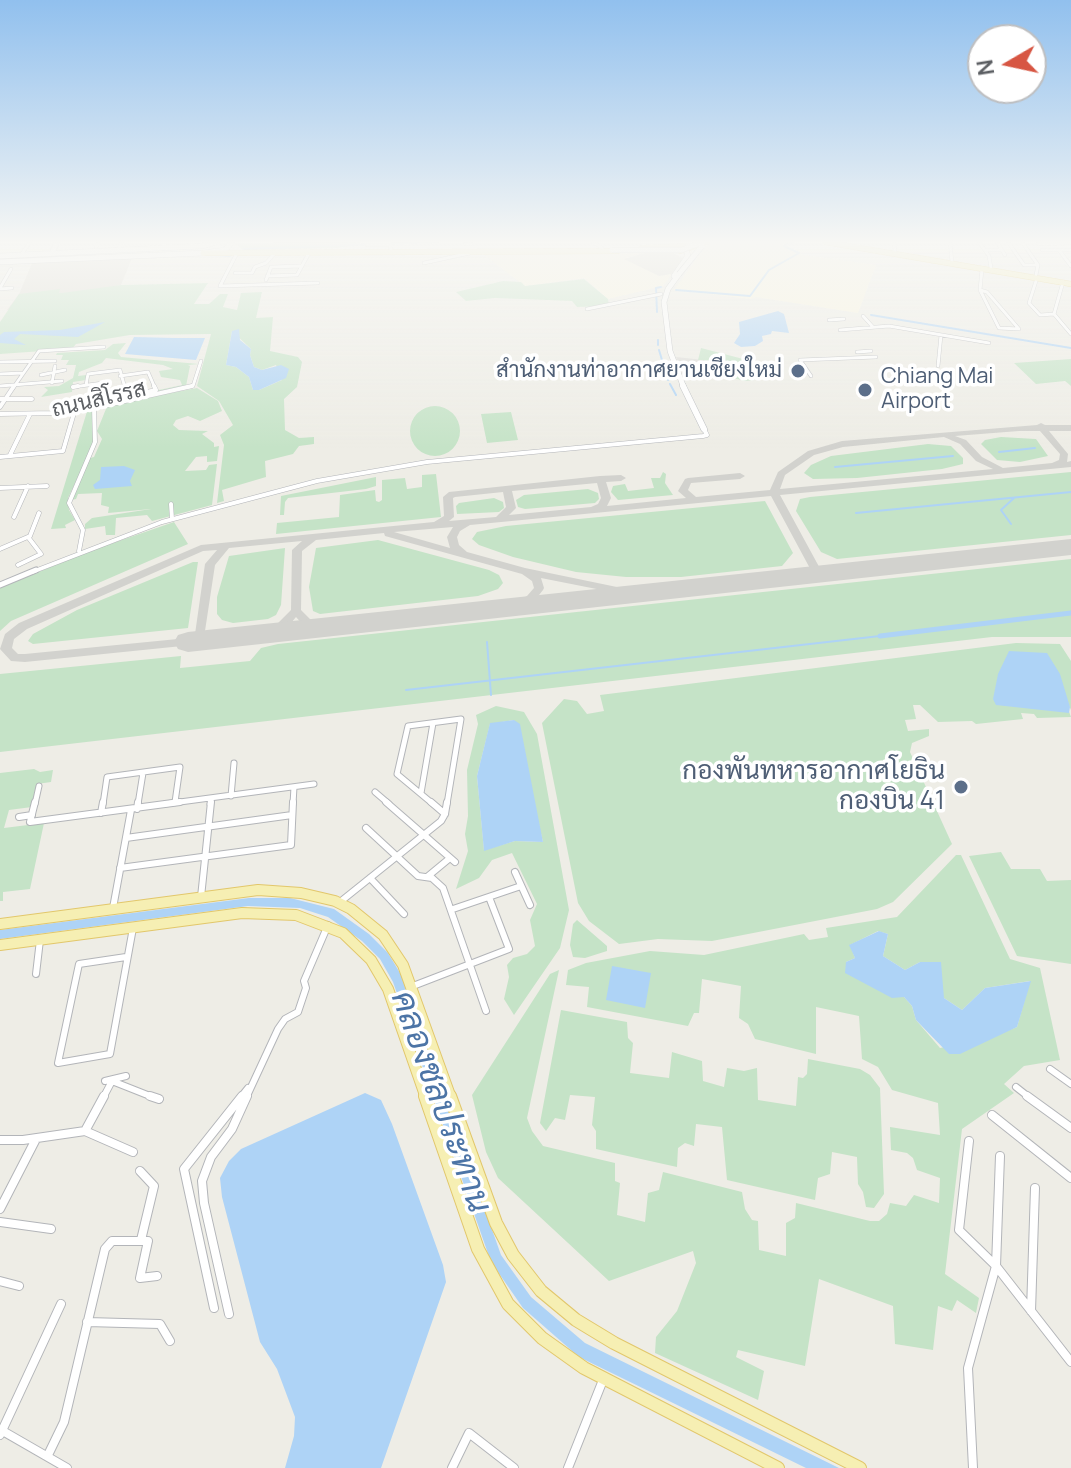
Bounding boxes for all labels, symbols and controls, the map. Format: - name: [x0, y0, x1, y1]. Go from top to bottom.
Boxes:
- north arrow: [967, 24, 1047, 104]
- text: N: [969, 57, 1001, 78]
- place label: สำนักงานท่าอากาศยานเชียงใหม่: [496, 358, 782, 384]
- marker: สำนักงานท่าอากาศยานเชียงใหม่: [789, 362, 807, 380]
- place label: Chiang Mai Airport: [881, 364, 994, 416]
- street label: ถนนสิโรรส: [49, 376, 149, 424]
- marker: Chiang Mai Airport: [856, 381, 874, 399]
- place label: กองพันทหารอากาศโยธิน กองบิน 41: [682, 756, 945, 818]
- marker: กองพันทหารอากาศโยธิน กองบิน 41: [952, 778, 970, 796]
- water label: คลองชลประทาน: [381, 985, 499, 1219]

